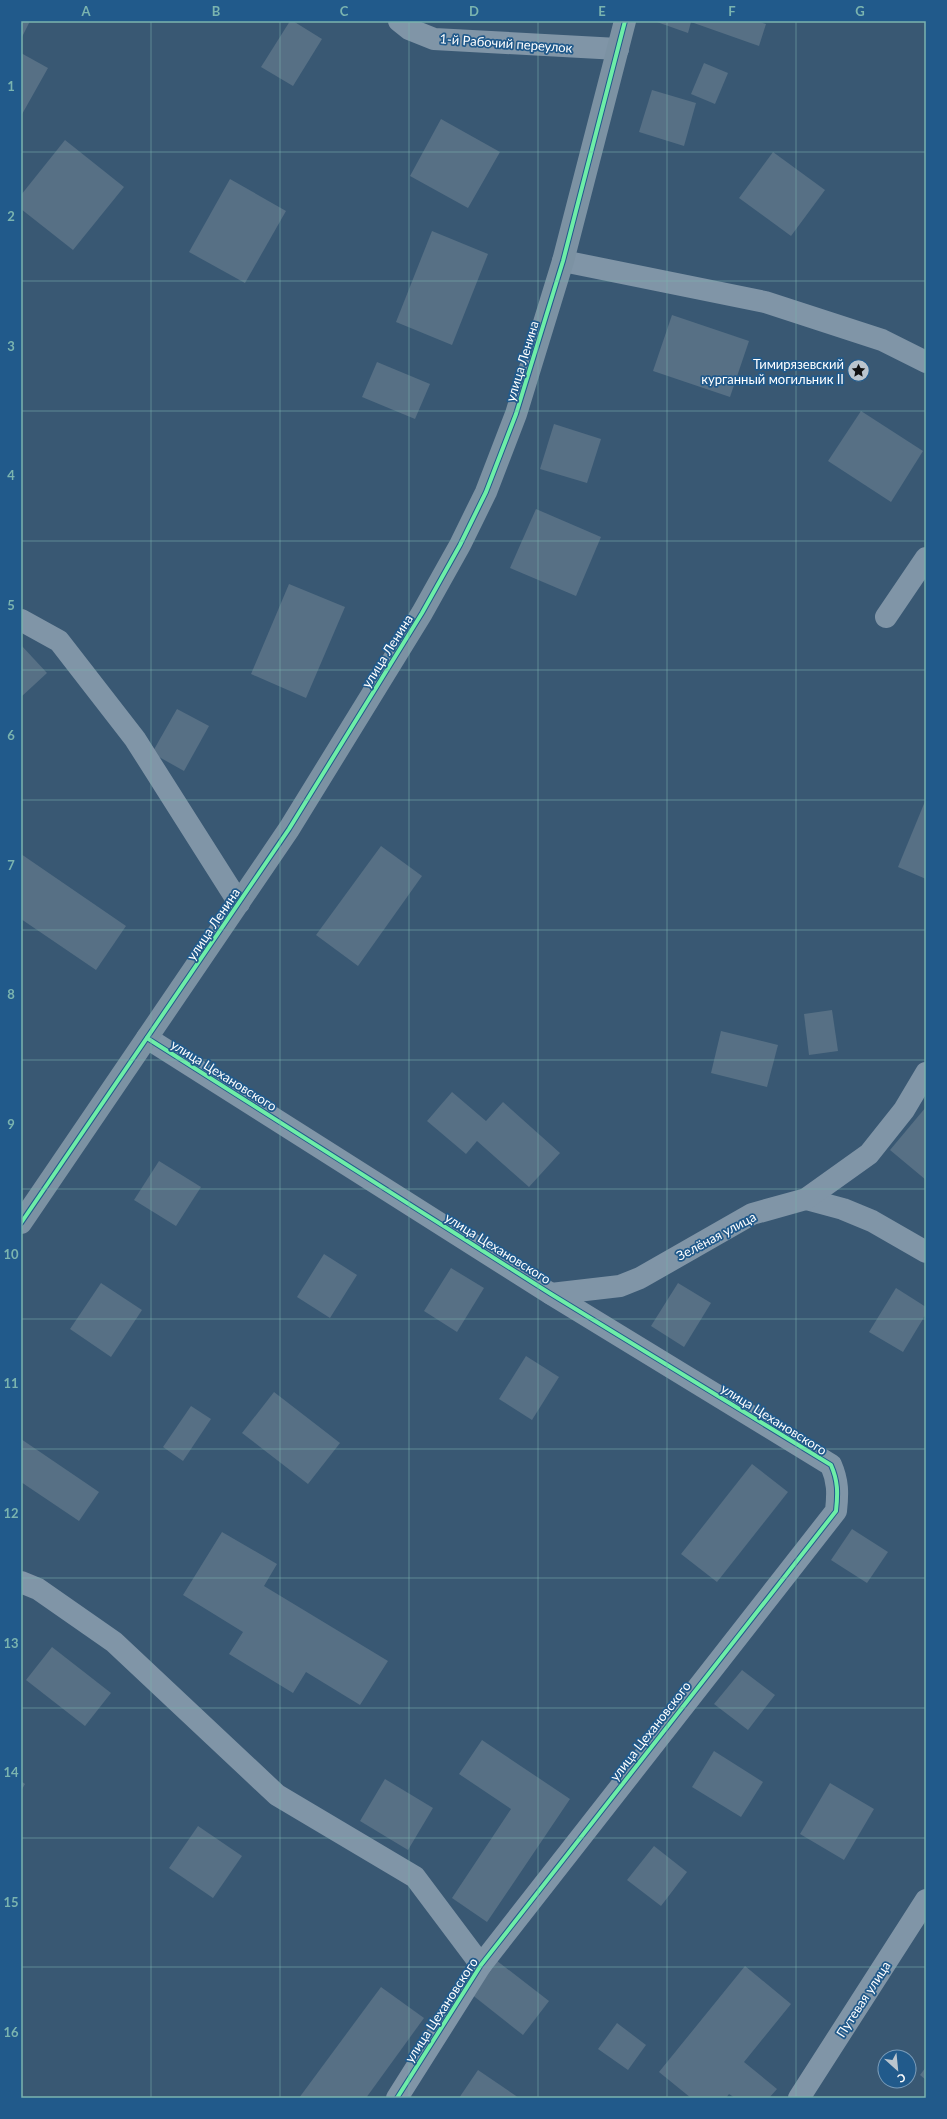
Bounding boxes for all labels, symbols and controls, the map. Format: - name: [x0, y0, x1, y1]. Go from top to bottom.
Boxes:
- text: A: [80, 3, 91, 19]
- text: B: [212, 3, 221, 19]
- text: C: [340, 3, 349, 19]
- text: D: [469, 3, 479, 19]
- text: E: [598, 3, 606, 19]
- text: F: [728, 3, 736, 19]
- text: G: [855, 3, 865, 19]
- street label: 1-й Рабочий переулок: [439, 30, 573, 56]
- text: 1: [7, 78, 15, 94]
- text: 2: [7, 208, 15, 224]
- street label: улица Ленина: [502, 319, 542, 403]
- text: 3: [7, 338, 15, 354]
- place label: Тимирязевский курганный могильник II: [701, 356, 844, 387]
- place icon: Тимирязевский курганный могильник II: [846, 358, 872, 384]
- text: 4: [7, 467, 15, 483]
- text: 5: [7, 597, 15, 613]
- street label: улица Ленина: [358, 611, 416, 691]
- text: 6: [7, 727, 15, 743]
- text: 7: [7, 857, 15, 873]
- street label: улица Ленина: [183, 885, 243, 963]
- text: 8: [7, 986, 15, 1002]
- street label: улица Цехановского: [168, 1036, 280, 1114]
- text: 9: [7, 1116, 15, 1132]
- street label: Зелёная улица: [673, 1208, 759, 1264]
- street label: улица Цехановского: [442, 1209, 554, 1287]
- text: 10: [3, 1246, 19, 1262]
- text: 11: [3, 1375, 19, 1391]
- street label: улица Цехановского: [718, 1380, 830, 1458]
- text: 12: [3, 1505, 19, 1521]
- text: 13: [3, 1635, 19, 1651]
- street label: улица Цехановского: [606, 1678, 694, 1784]
- text: 14: [3, 1764, 19, 1780]
- text: 15: [3, 1894, 19, 1910]
- street label: улица Цехановского: [401, 1955, 481, 2065]
- street label: Путевая улица: [832, 1958, 894, 2040]
- text: 16: [3, 2024, 19, 2040]
- north arrow: [877, 2049, 917, 2089]
- text: С: [895, 2071, 908, 2086]

